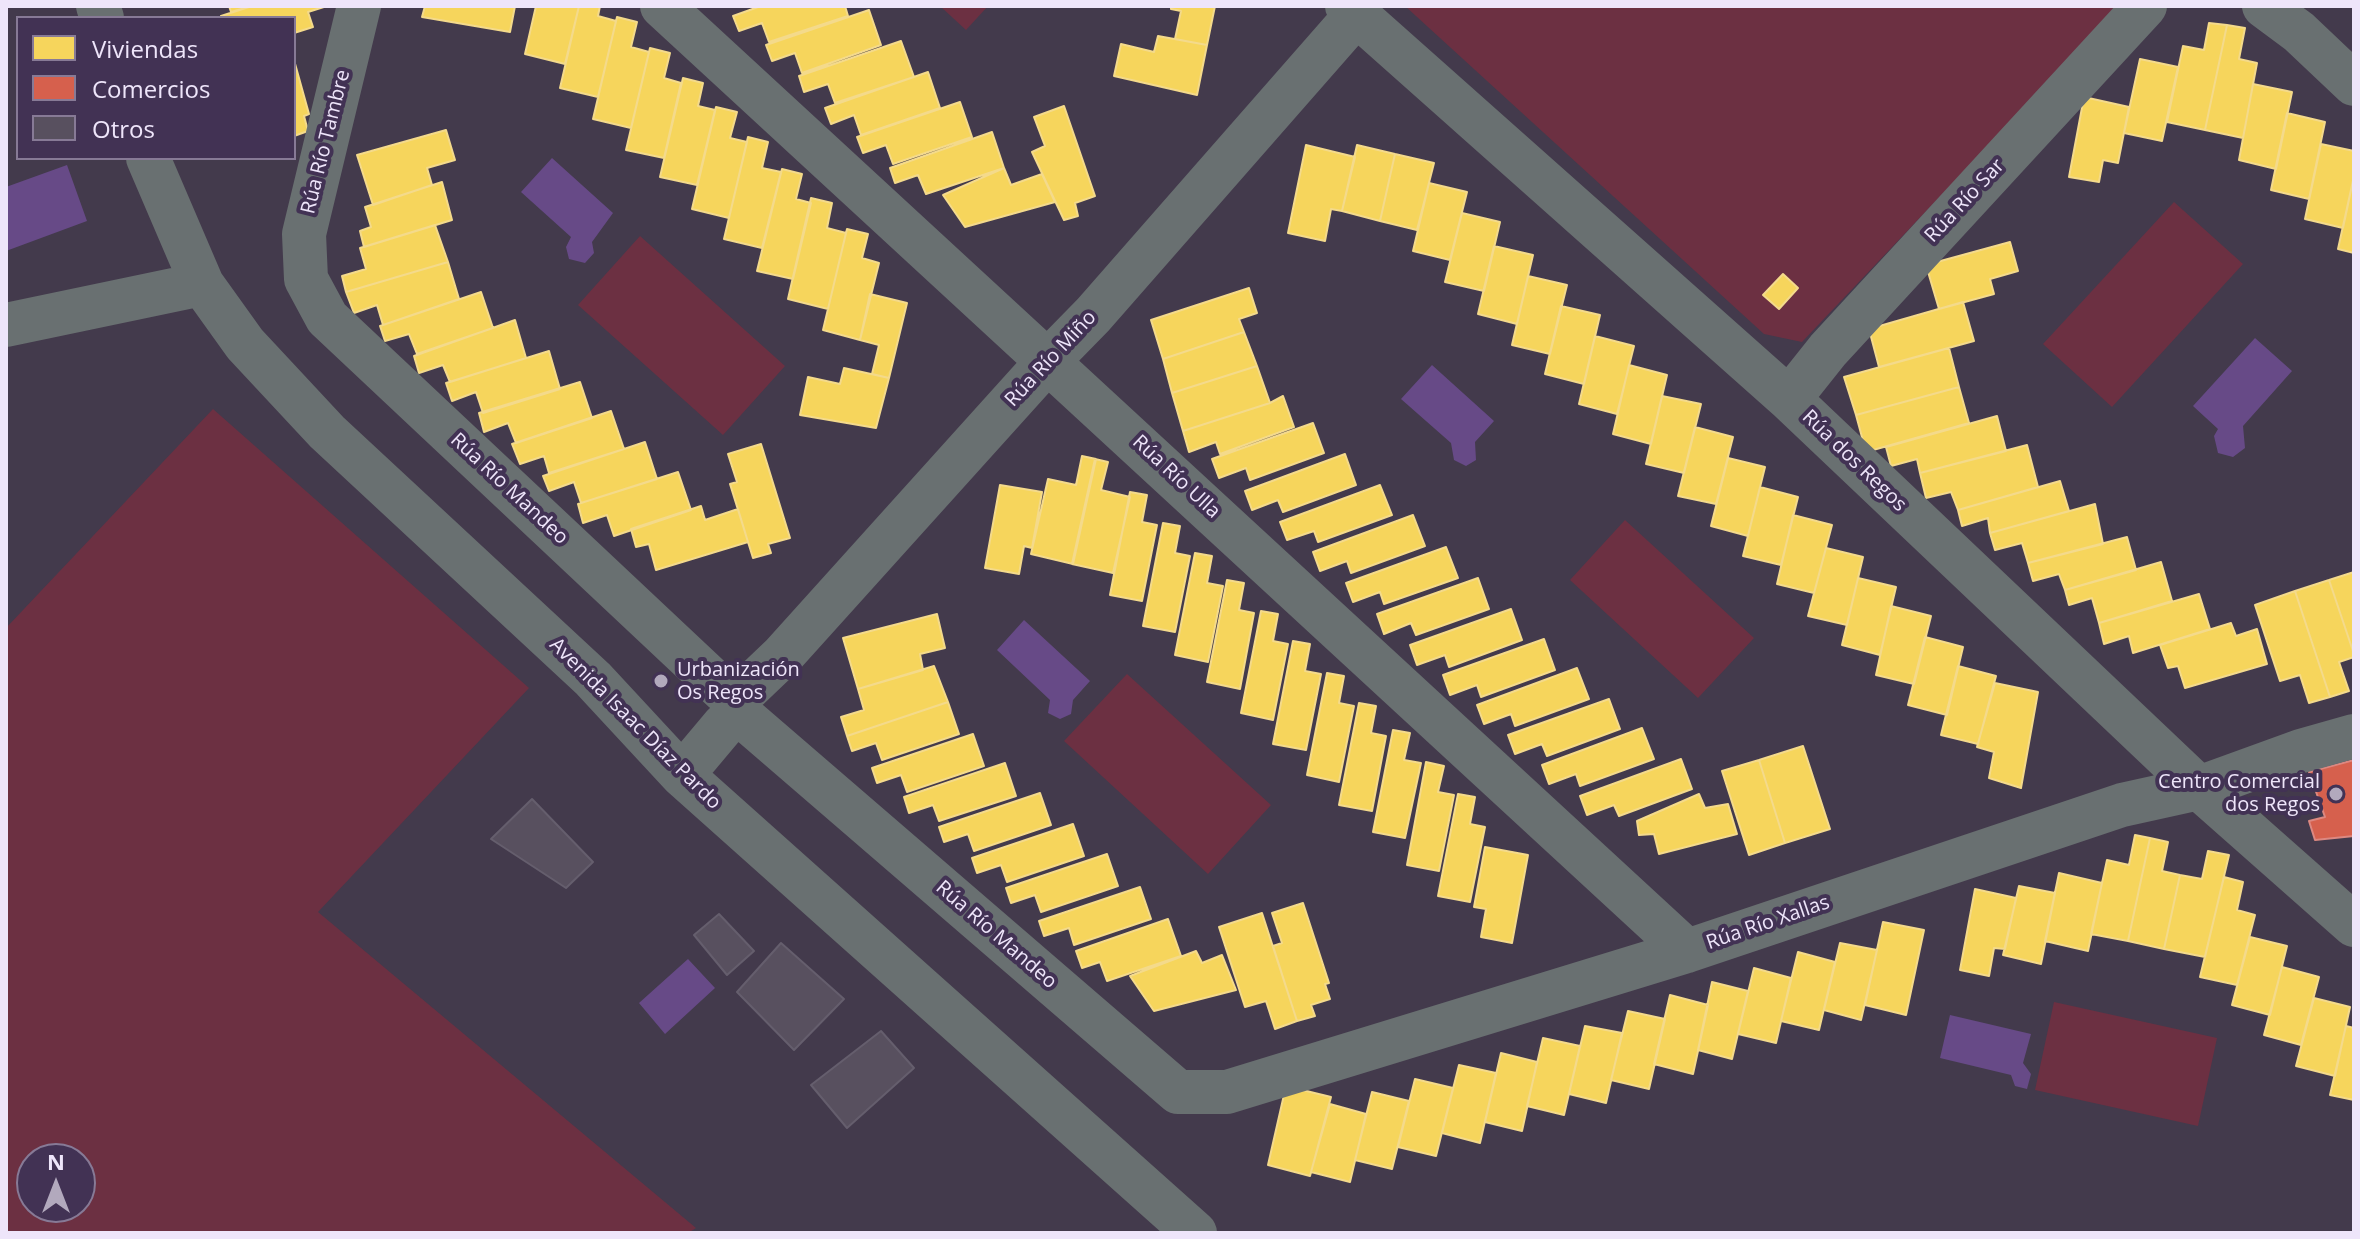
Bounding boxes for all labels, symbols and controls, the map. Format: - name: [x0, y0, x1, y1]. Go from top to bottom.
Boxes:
- legend: [16, 16, 296, 160]
- text: Viviendas: [92, 32, 198, 65]
- street label: Rúa Río Tambre: [296, 67, 356, 217]
- text: Comercios: [92, 72, 211, 105]
- text: Otros: [92, 112, 155, 145]
- street label: Rúa Río Sar: [1920, 154, 2010, 248]
- street label: Rúa Río Miño: [1000, 306, 1102, 412]
- street label: Rúa dos Regos: [1797, 405, 1911, 517]
- street label: Rúa Río Mandeo: [445, 428, 573, 550]
- street label: Rúa Río Ulla: [1127, 430, 1225, 524]
- street label: Avenida Isaac Díaz Pardo: [544, 633, 726, 815]
- place label: Urbanización Os Regos: [677, 658, 800, 705]
- marker: Urbanización Os Regos: [652, 672, 670, 690]
- place label: Centro Comercial dos Regos: [2158, 770, 2320, 817]
- marker: Centro Comercial dos Regos: [2327, 785, 2345, 803]
- street label: Rúa Río Mandeo: [931, 876, 1061, 994]
- street label: Rúa Río Xallas: [1703, 891, 1833, 955]
- north arrow: [16, 1143, 96, 1223]
- text: N: [47, 1146, 65, 1176]

